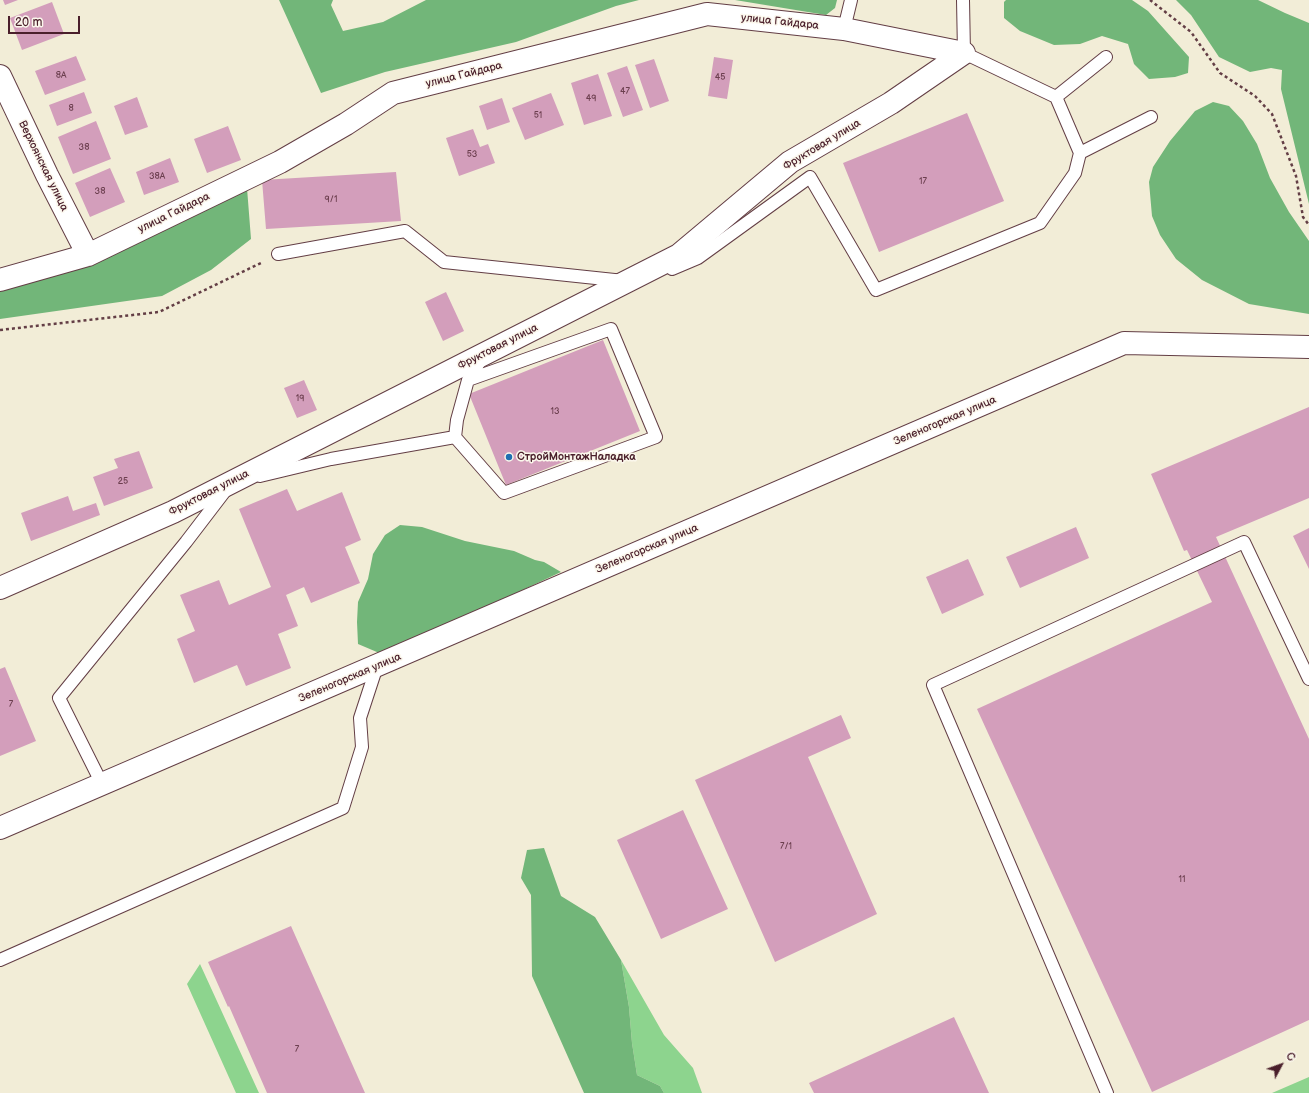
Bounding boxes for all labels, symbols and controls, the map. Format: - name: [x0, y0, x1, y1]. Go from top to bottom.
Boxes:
- scale bar: [10, 8, 82, 34]
- street label: улица Гайдара: [740, 11, 820, 33]
- text: 20 m: [15, 15, 42, 30]
- street label: улица Гайдара: [424, 59, 504, 91]
- house number: 8А: [56, 71, 66, 81]
- house number: 45: [715, 73, 725, 83]
- house number: 47: [620, 87, 630, 97]
- house number: 49: [586, 94, 596, 104]
- house number: 8: [68, 104, 74, 114]
- house number: 51: [534, 111, 542, 121]
- street label: Фруктовая улица: [781, 117, 863, 173]
- street label: Верхоянская улица: [15, 119, 71, 213]
- house number: 38: [79, 143, 89, 153]
- house number: 53: [467, 150, 477, 160]
- house number: 38А: [149, 172, 165, 182]
- house number: 17: [919, 177, 927, 187]
- house number: 38: [95, 187, 105, 197]
- street label: улица Гайдара: [136, 190, 212, 236]
- house number: 9/1: [325, 195, 337, 205]
- street label: Фруктовая улица: [456, 321, 540, 373]
- street label: Зеленогорская улица: [892, 393, 998, 449]
- house number: 19: [296, 394, 304, 404]
- house number: 13: [550, 407, 560, 417]
- place label: СтройМонтажНаладка: [517, 450, 636, 464]
- marker: СтройМонтажНаладка: [504, 452, 514, 462]
- street label: Фруктовая улица: [167, 467, 251, 519]
- house number: 25: [118, 477, 128, 487]
- street label: Зеленогорская улица: [594, 521, 700, 577]
- street label: Зеленогорская улица: [297, 650, 403, 706]
- house number: 7: [9, 700, 13, 710]
- house number: 7/1: [780, 842, 792, 852]
- house number: 11: [1179, 875, 1185, 885]
- house number: 7: [295, 1045, 299, 1055]
- north arrow: [1261, 1045, 1301, 1085]
- text: С: [1283, 1050, 1298, 1064]

